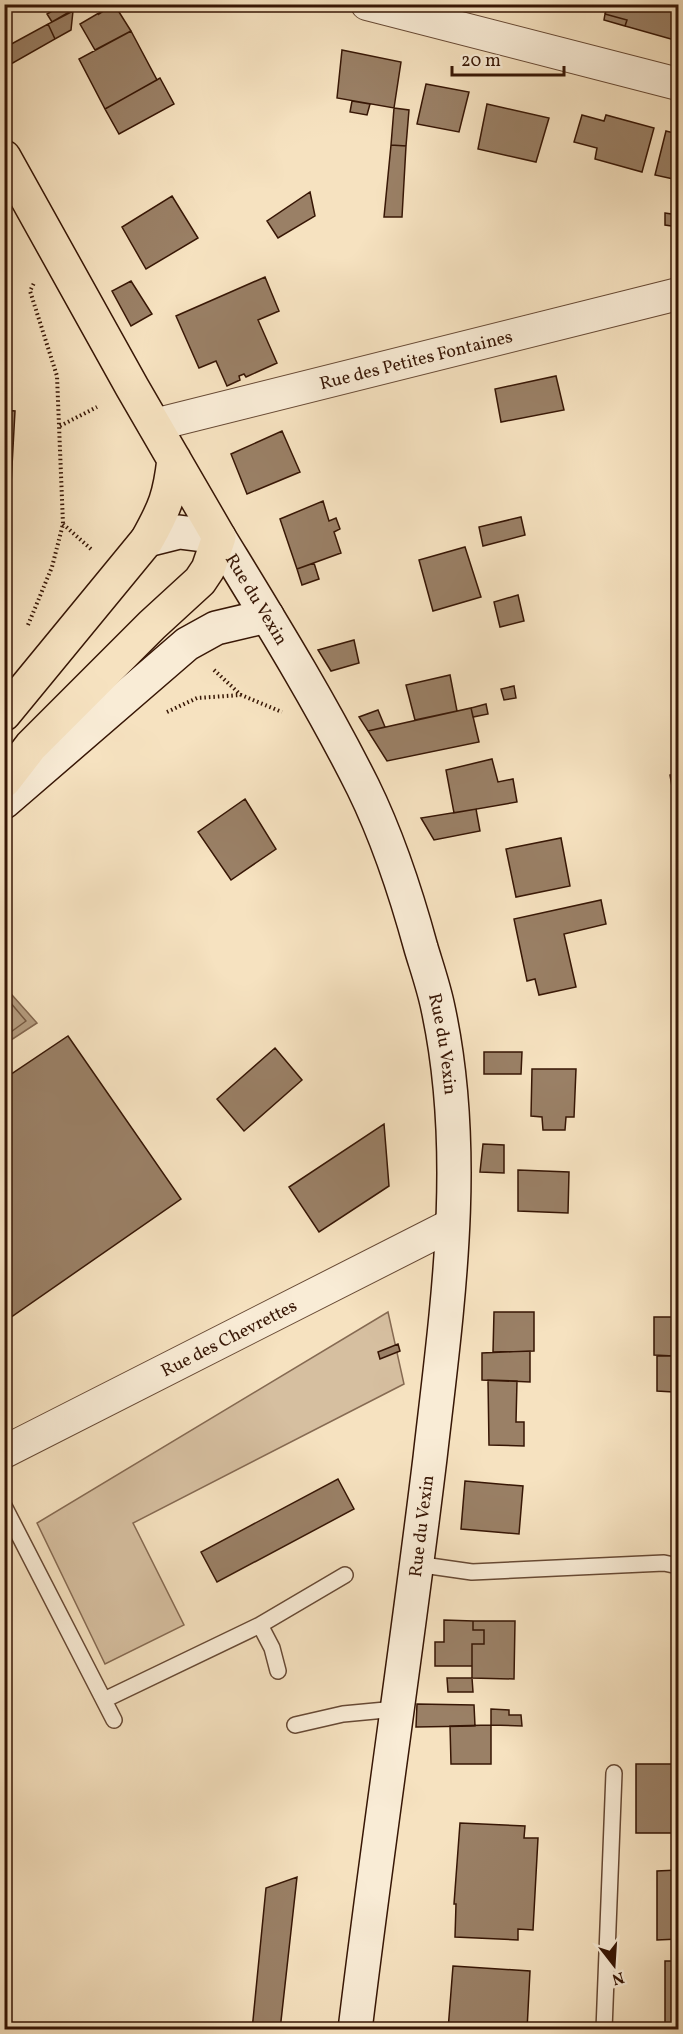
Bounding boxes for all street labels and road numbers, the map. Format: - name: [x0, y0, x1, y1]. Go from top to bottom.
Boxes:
- street label: Rue des Petites Fontaines: [317, 325, 516, 397]
- street label: Rue du Vexin: [218, 549, 293, 650]
- street label: Rue du Vexin: [421, 991, 462, 1096]
- street label: Rue des Chevrettes: [157, 1294, 302, 1384]
- street label: Rue du Vexin: [404, 1473, 441, 1579]

